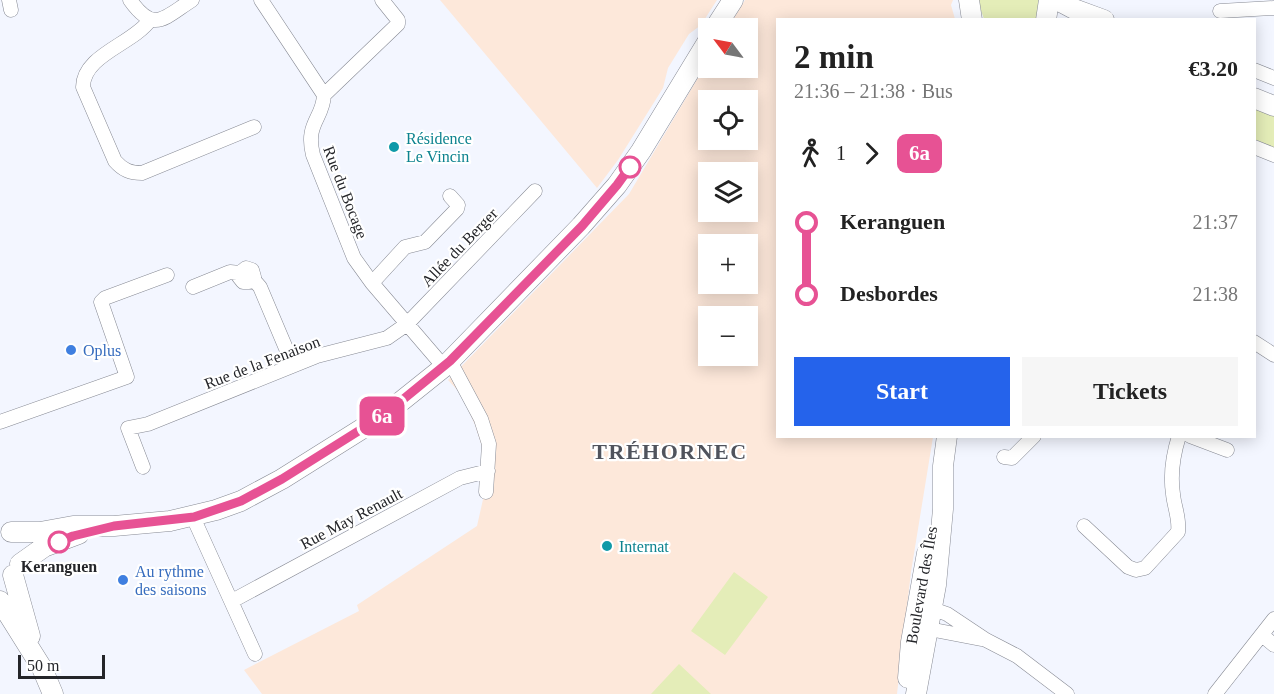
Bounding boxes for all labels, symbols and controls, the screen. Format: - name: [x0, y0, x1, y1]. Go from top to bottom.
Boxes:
- north arrow: [698, 18, 758, 78]
- map controls: [698, 18, 758, 366]
- text: 2 min: [794, 39, 874, 75]
- text: €3.20: [1189, 56, 1238, 81]
- text: 21:36 – 21:38 · Bus: [794, 80, 953, 102]
- button: locate: [698, 90, 758, 150]
- place label: Résidence Le Vincin: [406, 130, 472, 165]
- icon: walk: [794, 137, 827, 170]
- icon: forward: [855, 137, 888, 170]
- marker: Résidence Le Vincin: [387, 140, 401, 154]
- text: 6a: [909, 141, 930, 165]
- text: 1: [836, 142, 846, 164]
- street label: Rue du Bocage: [319, 144, 371, 241]
- unlabelled marker: [619, 156, 641, 178]
- button: layers: [698, 162, 758, 222]
- street label: Allée du Berger: [418, 204, 502, 291]
- text: Keranguen: [840, 209, 945, 234]
- text: 21:37: [1192, 211, 1238, 233]
- button: +: [698, 234, 758, 294]
- text: Desbordes: [840, 281, 938, 306]
- text: 21:38: [1192, 283, 1238, 305]
- button: −: [698, 306, 758, 366]
- street label: Rue de la Fenaison: [202, 333, 322, 392]
- place label: Oplus: [83, 342, 121, 360]
- marker: Oplus: [64, 343, 78, 357]
- button: Start: [794, 357, 1010, 426]
- button: Tickets: [1022, 357, 1238, 426]
- line badge: 6a: [355, 396, 409, 436]
- text: 6a: [372, 404, 393, 428]
- district label: TRÉHORNEC: [592, 439, 748, 464]
- street label: Rue May Renault: [297, 484, 406, 553]
- street label: Boulevard des Îles: [902, 525, 940, 645]
- marker: Keranguen: [48, 531, 70, 553]
- place label: Internat: [619, 538, 669, 555]
- marker: Internat: [600, 539, 614, 553]
- place label: Keranguen: [21, 558, 97, 576]
- place label: Au rythme des saisons: [135, 563, 207, 598]
- marker: Au rythme des saisons: [116, 573, 130, 587]
- scale bar: [18, 652, 105, 680]
- text: 50 m: [27, 657, 59, 674]

